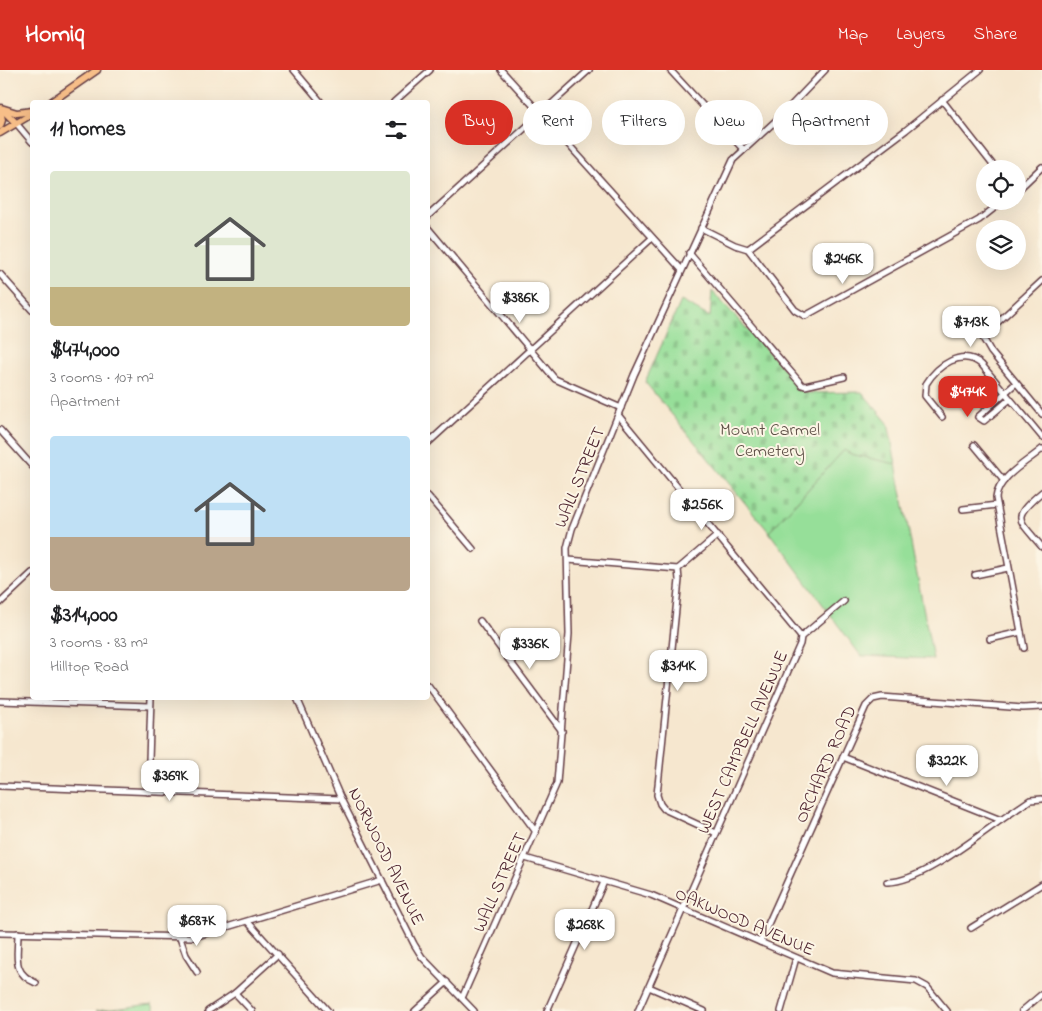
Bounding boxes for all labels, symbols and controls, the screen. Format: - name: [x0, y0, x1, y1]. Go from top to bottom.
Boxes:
- text: Homiq: [25, 18, 84, 53]
- text: Map: [838, 22, 868, 48]
- text: Layers: [896, 22, 946, 48]
- text: Share: [974, 22, 1017, 48]
- chip: Buy: [445, 100, 513, 145]
- chip: Rent: [523, 100, 592, 145]
- chip: Filters: [602, 100, 685, 145]
- chip: New: [695, 100, 763, 145]
- chip: Apartment: [773, 100, 888, 145]
- text: 11 homes: [50, 115, 126, 145]
- icon: filters: [382, 116, 410, 144]
- map controls: [976, 160, 1026, 270]
- button: locate: [976, 160, 1026, 210]
- icon: home: [185, 204, 275, 294]
- button: layers: [976, 220, 1026, 270]
- pin: $246K: [808, 242, 878, 285]
- text: $246K: [823, 247, 863, 271]
- pin: $386K: [485, 282, 555, 324]
- text: $386K: [501, 286, 539, 310]
- pin: $713K: [936, 306, 1006, 348]
- text: $713K: [953, 310, 989, 334]
- text: $474,000: [50, 336, 120, 366]
- text: 3 rooms · 107 m²: [50, 366, 154, 390]
- pin: $474K: [933, 376, 1003, 418]
- text: $474K: [949, 380, 987, 404]
- text: Apartment: [50, 390, 120, 414]
- park label: Mount Carmel Cemetery: [720, 418, 820, 465]
- street label: WALL STREET: [549, 423, 613, 532]
- icon: home: [185, 469, 275, 559]
- pin: $256K: [667, 488, 737, 531]
- text: $256K: [681, 493, 723, 517]
- text: $314,000: [50, 601, 118, 631]
- pin: $336K: [495, 628, 565, 670]
- text: 3 rooms · 83 m²: [50, 631, 148, 655]
- text: $336K: [511, 632, 549, 656]
- street label: WEST CAMPBELL AVENUE: [692, 647, 796, 839]
- pin: $314K: [643, 650, 713, 692]
- text: $314K: [660, 654, 696, 678]
- text: Hilltop Road: [50, 655, 129, 679]
- street label: ORCHARD ROAD: [789, 702, 864, 828]
- pin: $322K: [912, 744, 982, 787]
- text: $322K: [927, 749, 967, 773]
- pin: $369K: [135, 760, 205, 802]
- text: $369K: [152, 764, 188, 788]
- street label: NORWOOD AVENUE: [341, 784, 430, 930]
- street label: WALL STREET: [467, 829, 534, 937]
- street label: OAKWOOD AVENUE: [670, 882, 818, 964]
- pin: $687K: [162, 904, 232, 947]
- pin: $268K: [550, 908, 620, 951]
- text: $687K: [178, 909, 216, 933]
- text: $268K: [566, 913, 604, 937]

